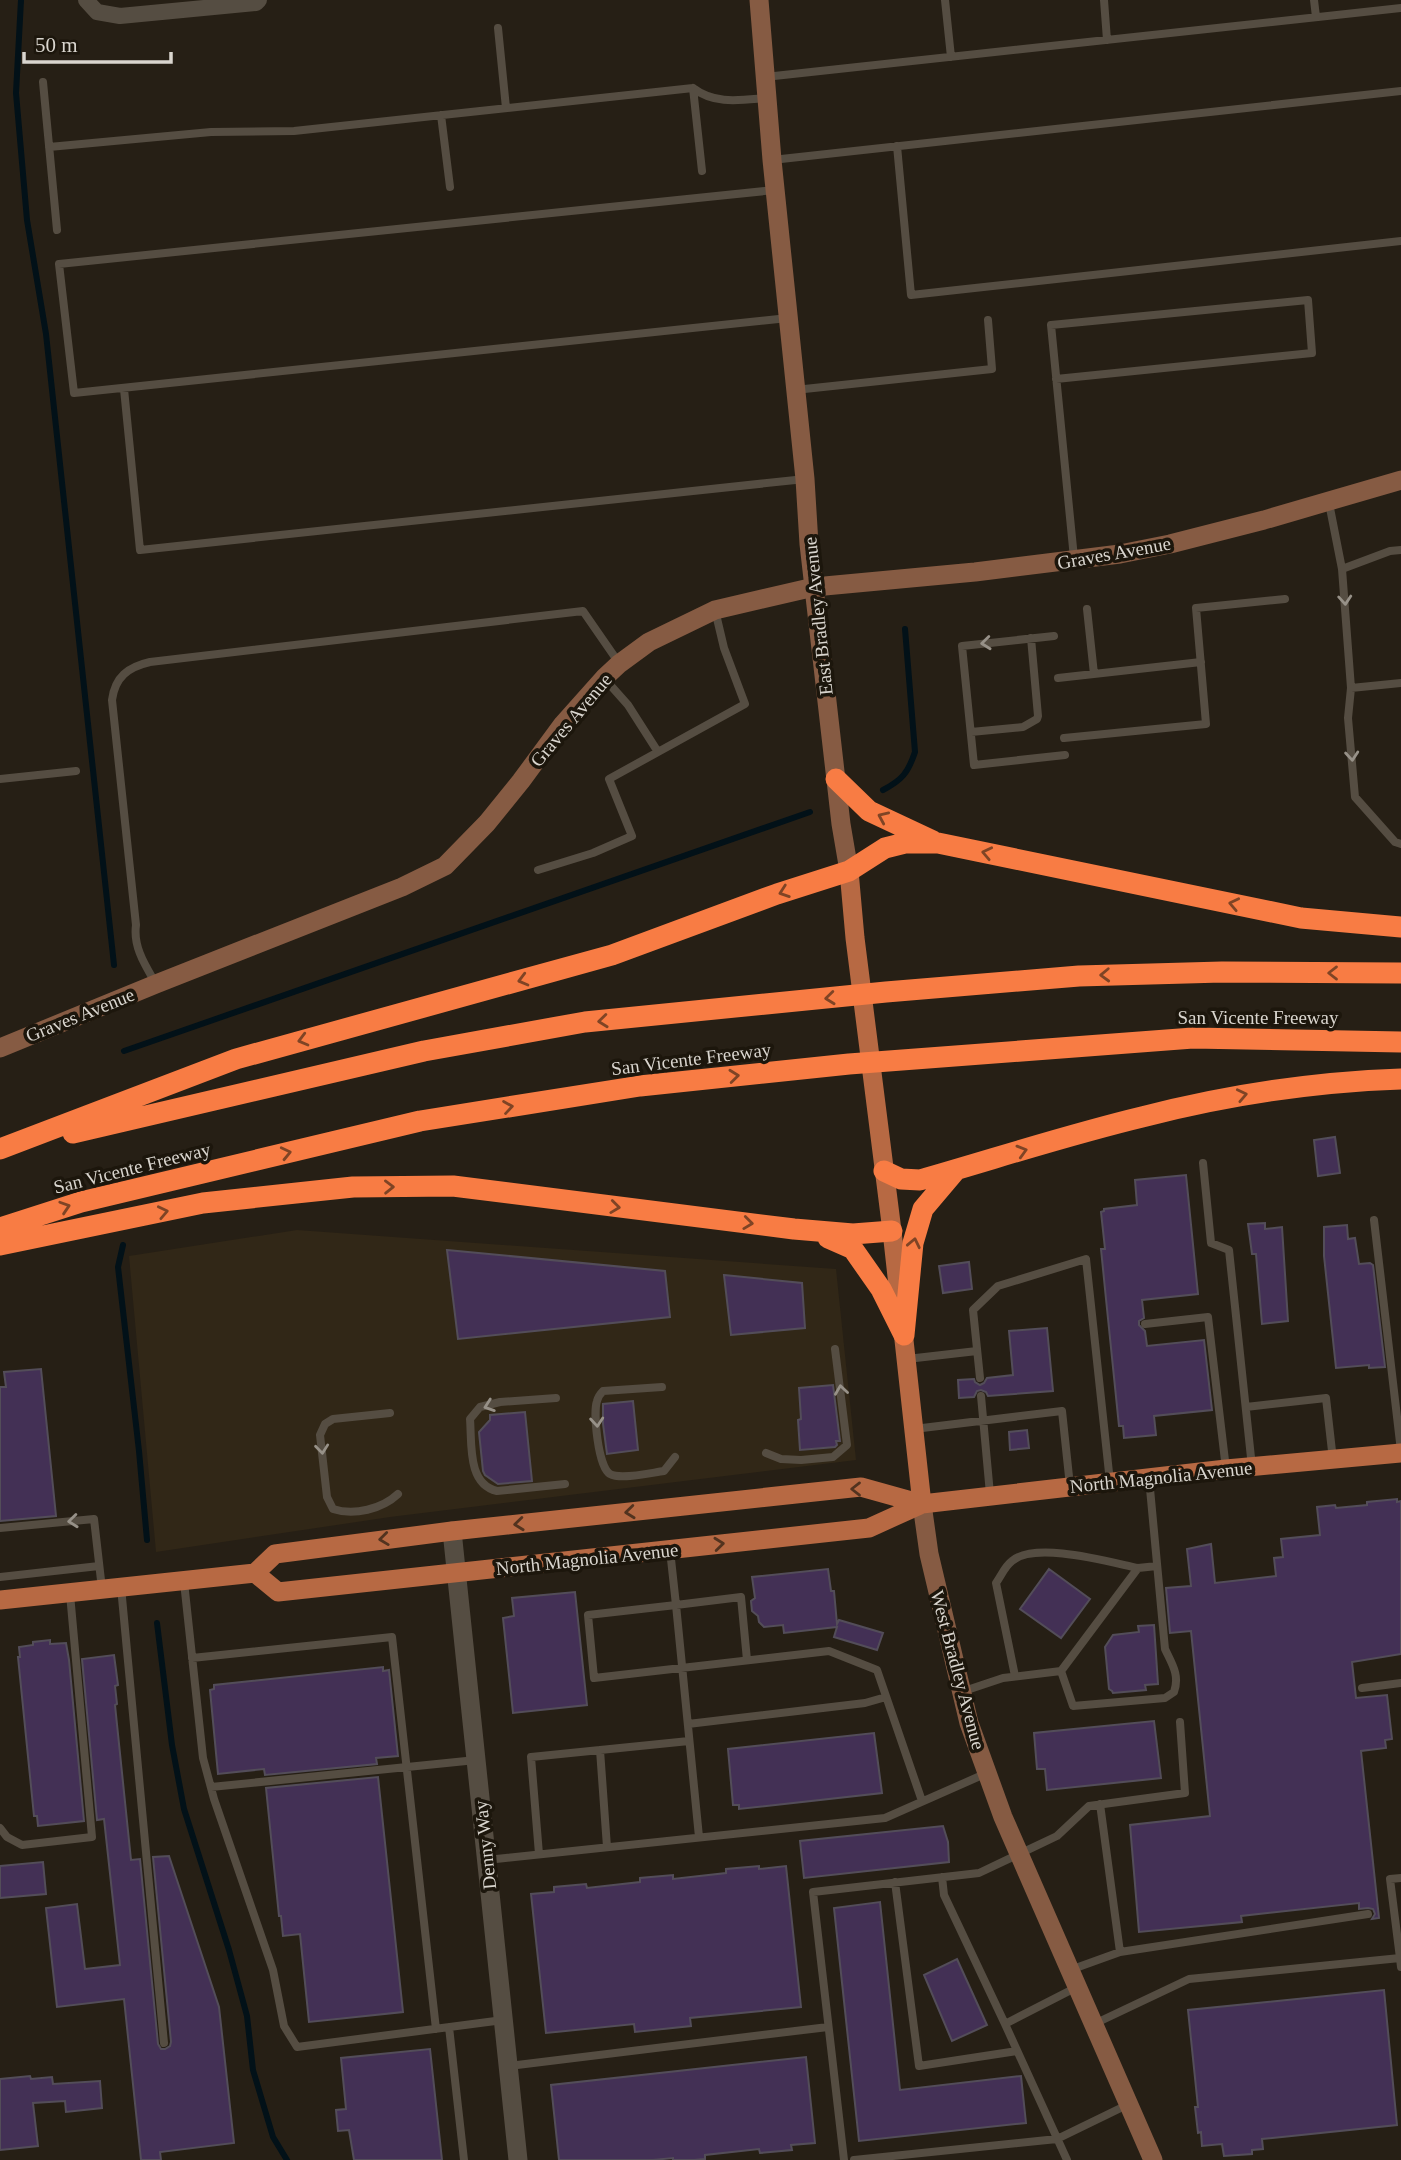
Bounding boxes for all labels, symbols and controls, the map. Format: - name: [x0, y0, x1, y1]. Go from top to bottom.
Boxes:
- scale bar: [24, 21, 172, 65]
- text: 50 m: [35, 33, 78, 57]
- street label: Graves Avenue: [1055, 533, 1173, 573]
- street label: East Bradley Avenue: [799, 536, 837, 696]
- one-way arrow: [1337, 594, 1352, 605]
- one-way arrow: [980, 636, 992, 651]
- street label: Graves Avenue: [526, 669, 616, 771]
- one-way arrow: [1344, 750, 1359, 762]
- one-way arrow: [878, 811, 890, 825]
- one-way arrow: [981, 847, 993, 862]
- one-way arrow: [779, 883, 791, 898]
- one-way arrow: [1228, 898, 1240, 913]
- one-way arrow: [1327, 965, 1338, 981]
- one-way arrow: [1100, 968, 1111, 983]
- one-way arrow: [517, 971, 529, 986]
- street label: Graves Avenue: [23, 984, 137, 1046]
- one-way arrow: [824, 990, 836, 1005]
- street label: San Vicente Freeway: [1177, 1007, 1339, 1028]
- one-way arrow: [598, 1013, 609, 1028]
- one-way arrow: [298, 1032, 310, 1047]
- street label: San Vicente Freeway: [610, 1039, 773, 1079]
- one-way arrow: [728, 1069, 739, 1084]
- one-way arrow: [1236, 1089, 1248, 1104]
- one-way arrow: [502, 1100, 514, 1115]
- street label: San Vicente Freeway: [51, 1138, 213, 1198]
- one-way arrow: [1016, 1145, 1028, 1159]
- one-way arrow: [280, 1147, 292, 1161]
- one-way arrow: [384, 1179, 394, 1195]
- one-way arrow: [609, 1199, 621, 1214]
- one-way arrow: [58, 1201, 70, 1215]
- one-way arrow: [157, 1205, 169, 1220]
- one-way arrow: [742, 1216, 753, 1231]
- one-way arrow: [906, 1237, 921, 1249]
- one-way arrow: [834, 1384, 849, 1396]
- one-way arrow: [483, 1398, 496, 1412]
- one-way arrow: [589, 1417, 604, 1428]
- one-way arrow: [314, 1443, 329, 1455]
- street label: North Magnolia Avenue: [1069, 1457, 1253, 1497]
- one-way arrow: [850, 1481, 861, 1497]
- one-way arrow: [624, 1504, 635, 1519]
- one-way arrow: [67, 1513, 79, 1528]
- one-way arrow: [513, 1516, 524, 1531]
- one-way arrow: [378, 1532, 390, 1547]
- one-way arrow: [713, 1537, 725, 1552]
- street label: North Magnolia Avenue: [495, 1539, 679, 1579]
- street label: West Bradley Avenue: [927, 1588, 989, 1752]
- street label: Denny Way: [470, 1799, 500, 1891]

